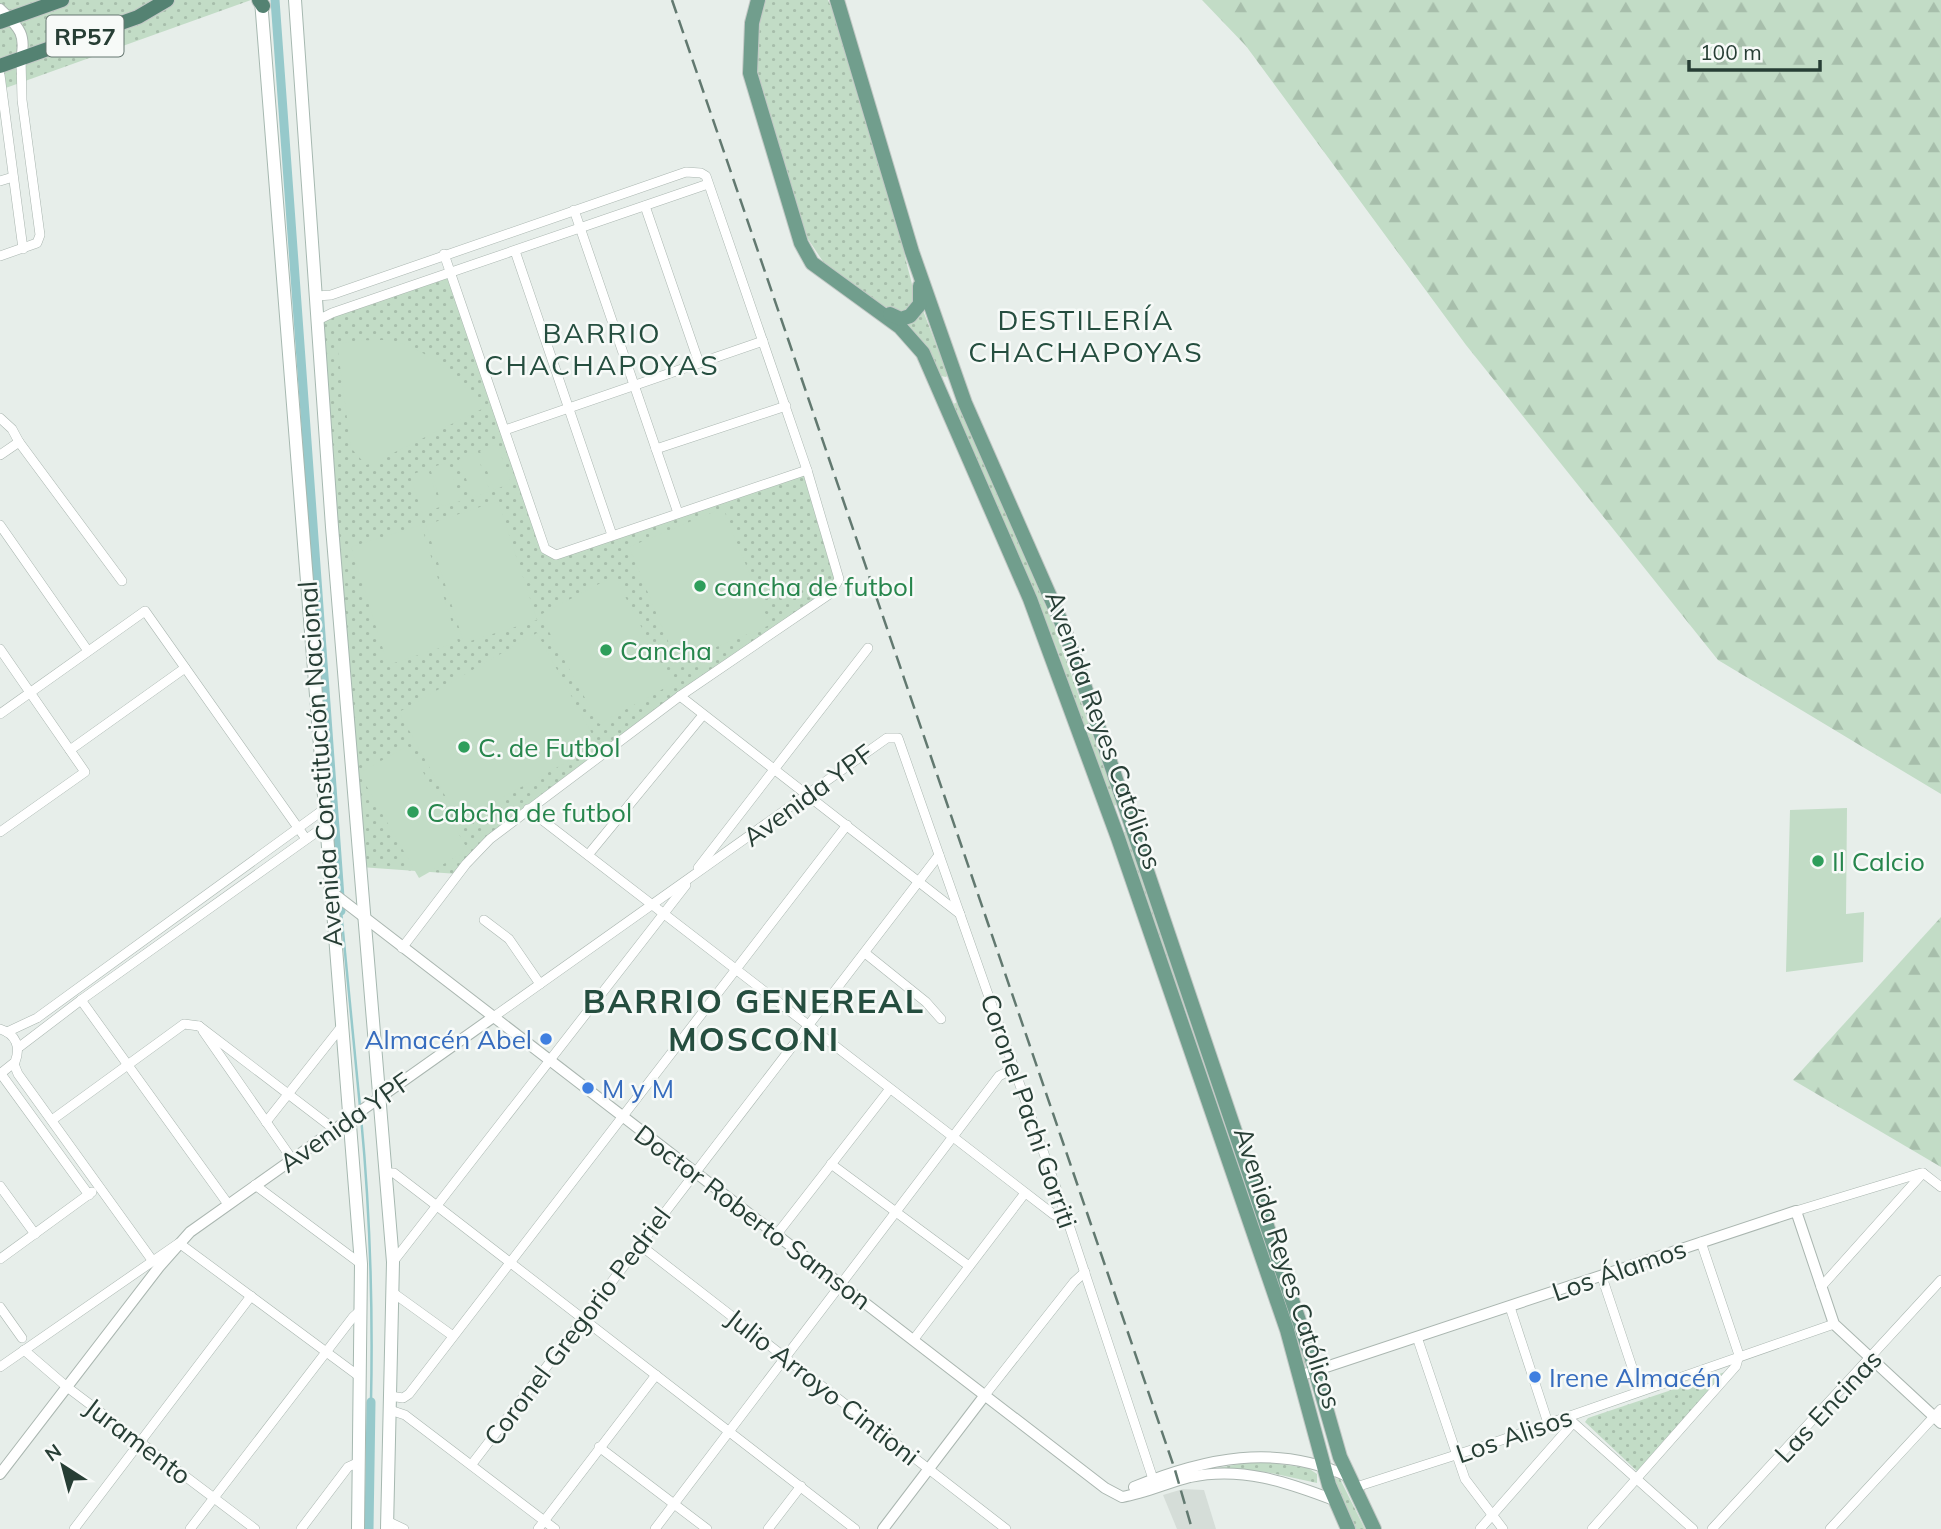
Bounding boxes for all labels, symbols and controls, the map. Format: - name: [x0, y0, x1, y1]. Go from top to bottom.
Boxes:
- road number: RP57: [46, 16, 124, 56]
- scale bar: [1689, 28, 1820, 72]
- text: 100 m: [1700, 39, 1762, 65]
- district label: DESTILERÍA CHACHAPOYAS: [968, 302, 1204, 369]
- district label: BARRIO CHACHAPOYAS: [484, 315, 720, 382]
- place label: cancha de futbol: [714, 570, 914, 603]
- marker: cancha de futbol: [692, 578, 708, 594]
- street label: Avenida Constitución Nacional: [291, 580, 349, 948]
- street label: Avenida Reyes Católicos: [1038, 586, 1170, 874]
- place label: Cancha: [620, 634, 712, 667]
- marker: Cancha: [598, 642, 614, 658]
- place label: C. de Futbol: [478, 731, 620, 764]
- street label: Avenida YPF: [736, 737, 880, 853]
- marker: C. de Futbol: [456, 739, 472, 755]
- place label: Cabcha de futbol: [427, 796, 632, 829]
- marker: Cabcha de futbol: [405, 804, 421, 820]
- place label: Il Calcio: [1832, 845, 1925, 878]
- marker: Il Calcio: [1810, 853, 1826, 869]
- district label: BARRIO GENEREAL MOSCONI: [583, 980, 925, 1059]
- street label: Coronel Pachi Gorriti: [973, 990, 1085, 1232]
- place label: Almacén Abel: [364, 1023, 532, 1056]
- marker: Almacén Abel: [538, 1031, 554, 1047]
- street label: Avenida YPF: [273, 1065, 417, 1179]
- place label: M y M: [602, 1072, 674, 1105]
- marker: M y M: [580, 1080, 596, 1096]
- street label: Doctor Roberto Samson: [628, 1117, 878, 1317]
- street label: Avenida Reyes Católicos: [1227, 1123, 1349, 1413]
- street label: Coronel Gregorio Pedriel: [476, 1200, 678, 1452]
- street label: Los Álamos: [1547, 1232, 1691, 1308]
- street label: Julio Arroyo Cintioni: [720, 1301, 926, 1473]
- street label: Las Encinas: [1767, 1343, 1889, 1469]
- place label: Irene Almacén: [1549, 1361, 1721, 1394]
- marker: Irene Almacén: [1527, 1369, 1543, 1385]
- street label: Juramento: [78, 1390, 198, 1492]
- street label: Los Alisos: [1452, 1400, 1576, 1470]
- north arrow: [28, 1431, 98, 1501]
- text: N: [40, 1438, 66, 1466]

